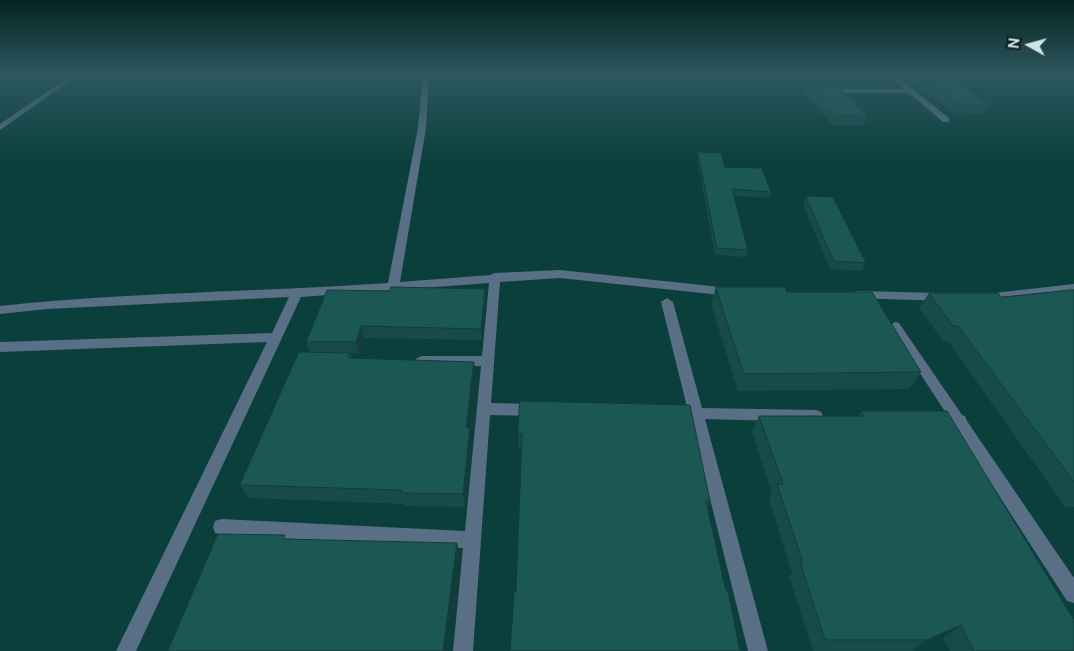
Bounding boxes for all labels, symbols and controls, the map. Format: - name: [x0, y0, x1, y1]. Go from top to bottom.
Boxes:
- north arrow: [1004, 20, 1054, 70]
- text: N: [1006, 37, 1023, 50]

